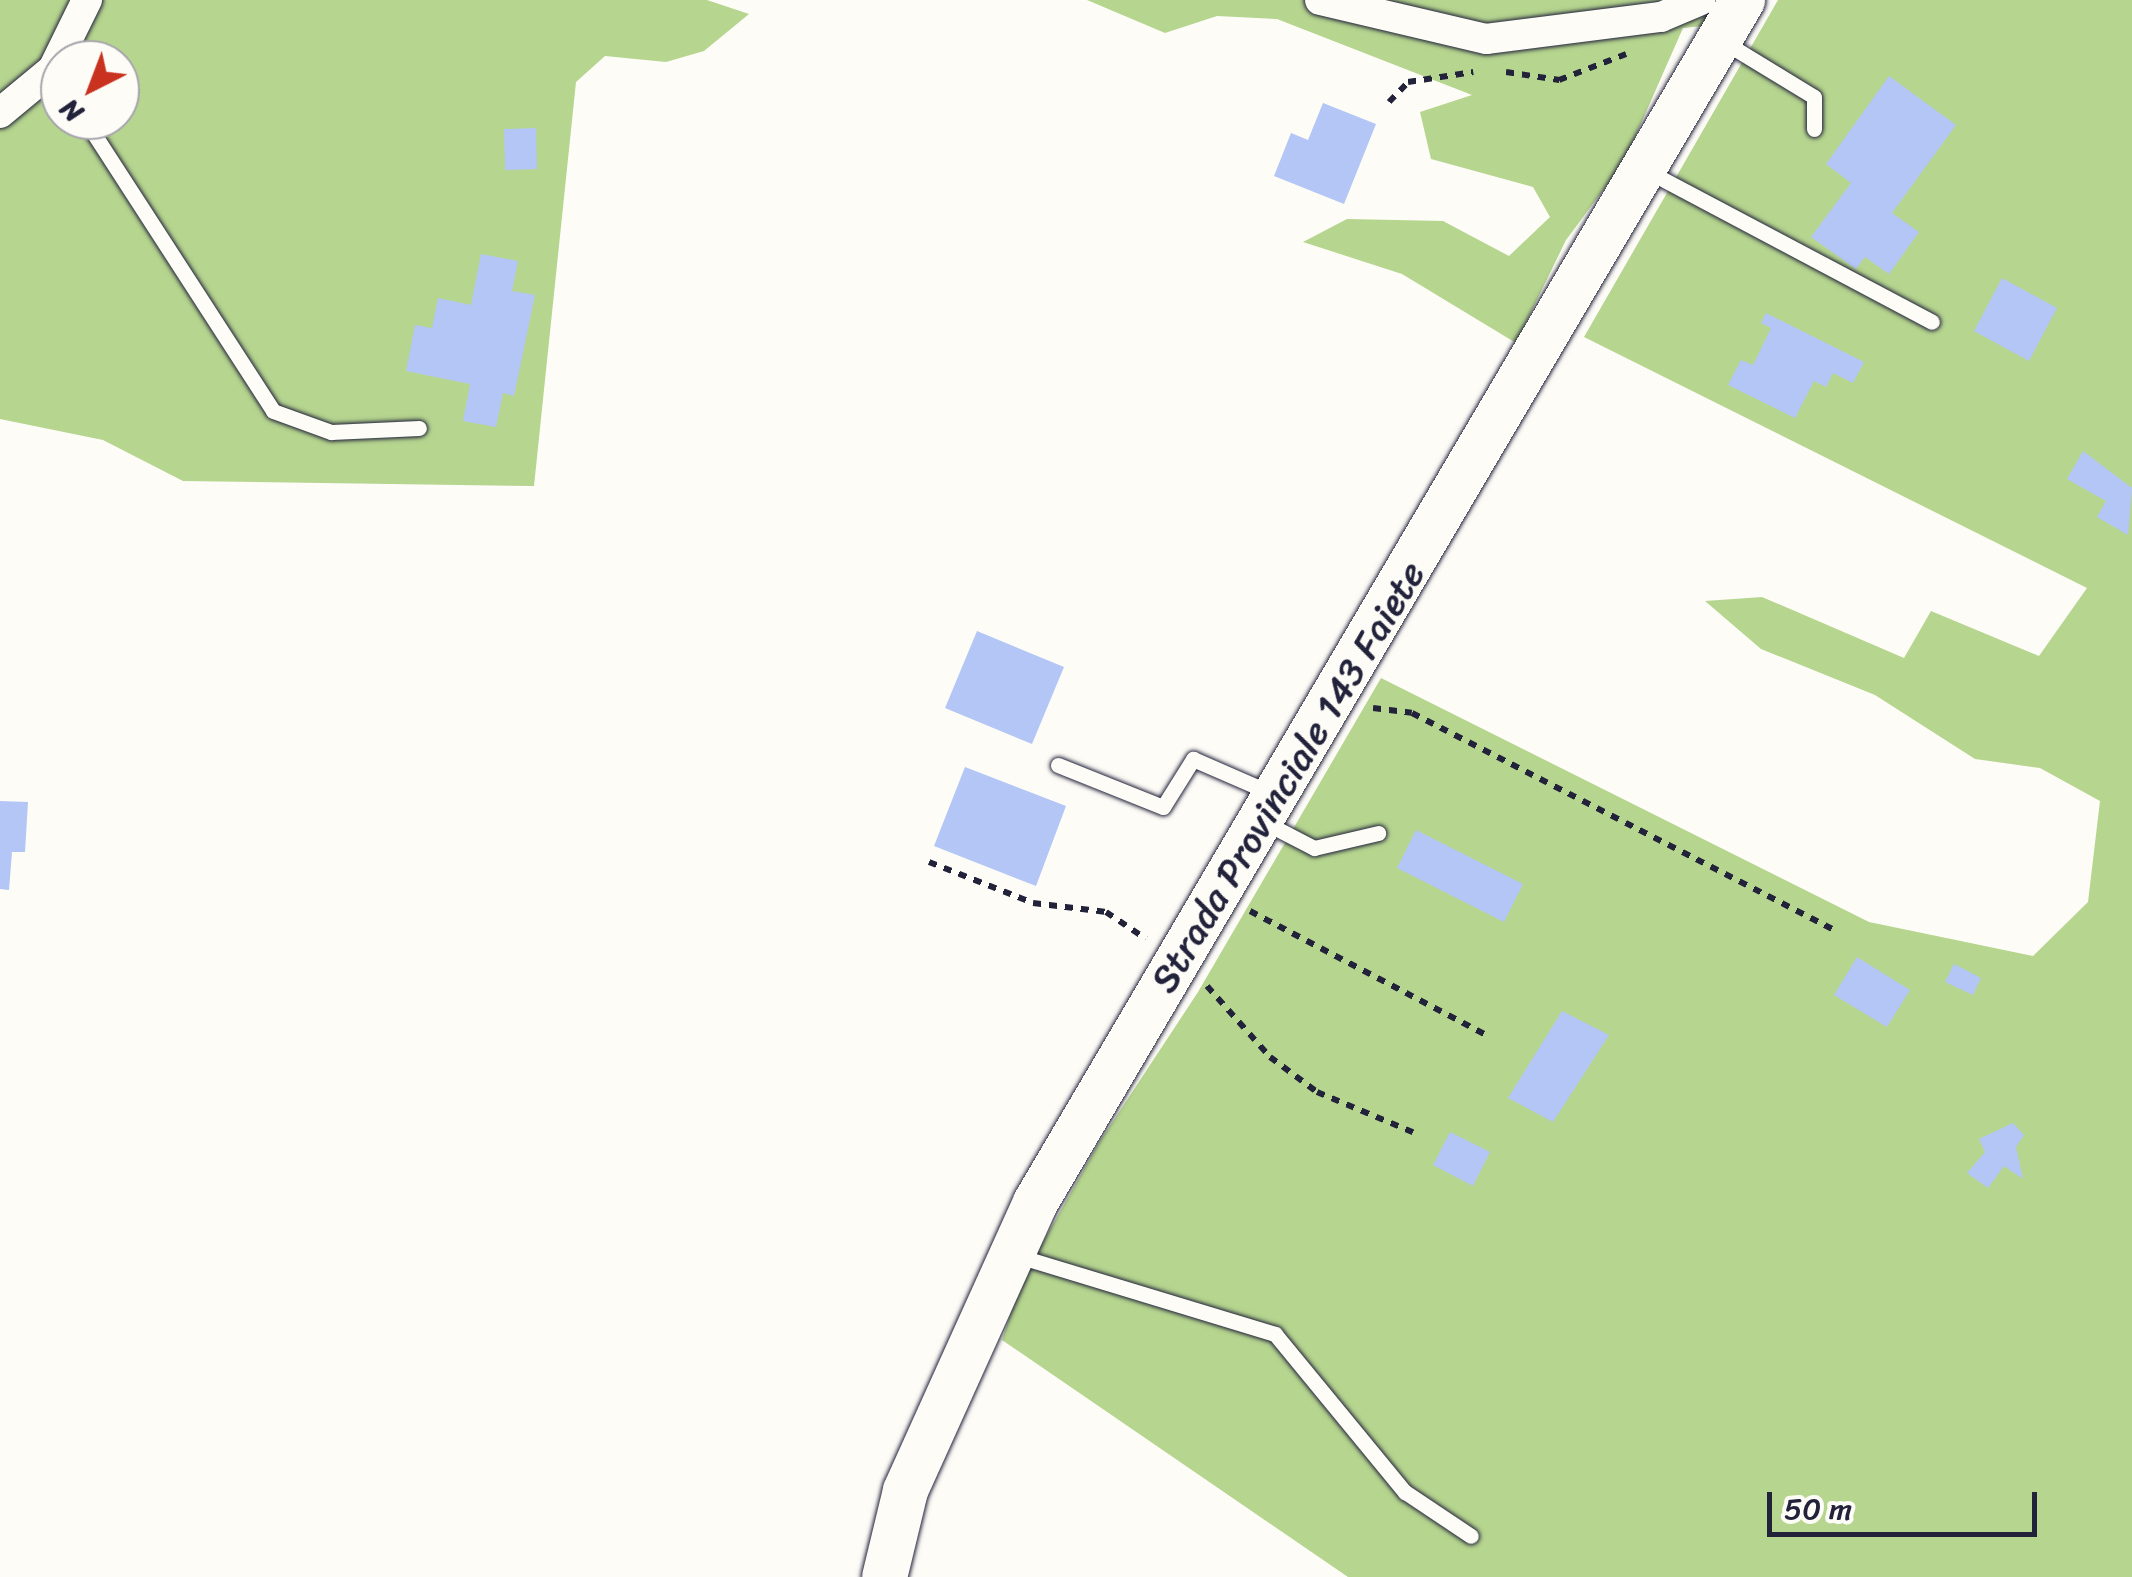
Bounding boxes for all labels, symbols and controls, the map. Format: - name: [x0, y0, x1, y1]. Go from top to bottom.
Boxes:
- north arrow: [40, 40, 140, 140]
- text: N: [47, 86, 95, 136]
- street label: Strada Provinciale 143 Faiete: [1141, 553, 1435, 1001]
- scale bar: [1772, 1472, 2042, 1534]
- text: 50 m: [1784, 1482, 1852, 1536]

